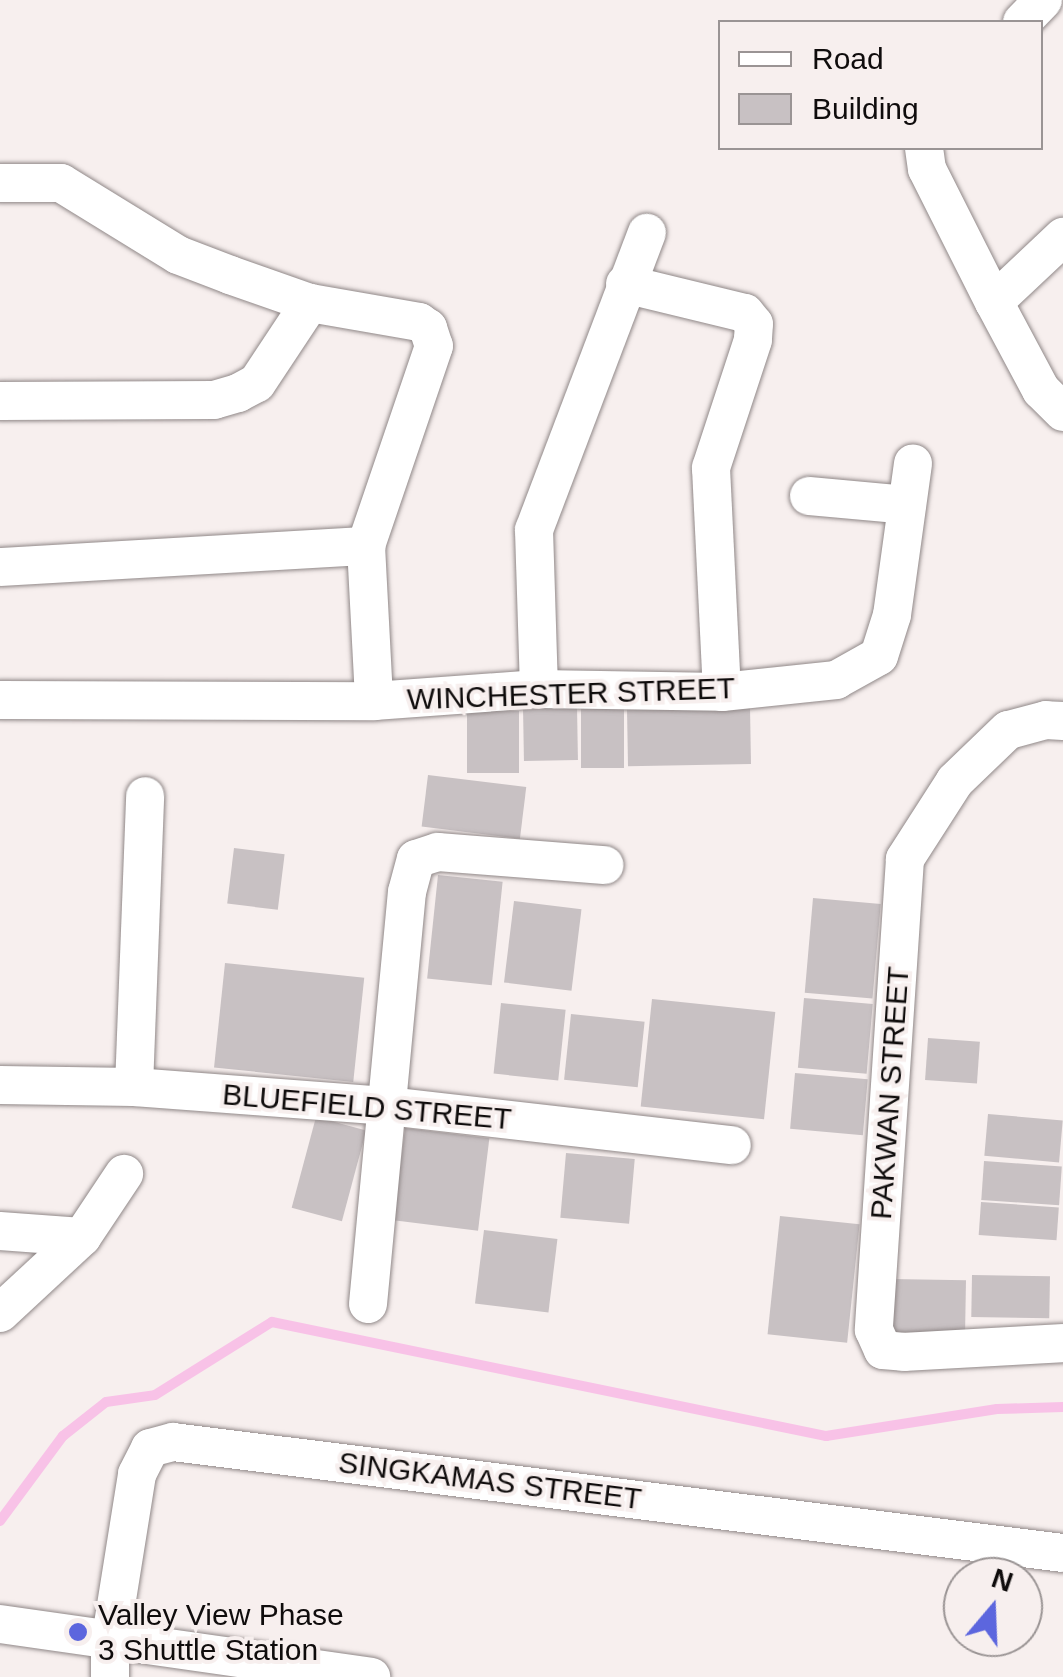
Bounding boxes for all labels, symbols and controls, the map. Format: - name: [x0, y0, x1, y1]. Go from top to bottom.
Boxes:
- legend: [718, 20, 1043, 150]
- text: Road: [812, 42, 884, 75]
- text: Building: [812, 92, 919, 125]
- street label: WINCHESTER STREET: [406, 670, 736, 718]
- street label: PAKWAN STREET: [863, 965, 917, 1221]
- street label: BLUEFIELD STREET: [221, 1076, 513, 1138]
- street label: SINGKAMAS STREET: [336, 1445, 644, 1517]
- north arrow: [943, 1557, 1043, 1657]
- text: N: [988, 1562, 1017, 1598]
- place label: Valley View Phase 3 Shuttle Station: [98, 1597, 344, 1668]
- marker: Valley View Phase 3 Shuttle Station: [67, 1621, 89, 1643]

